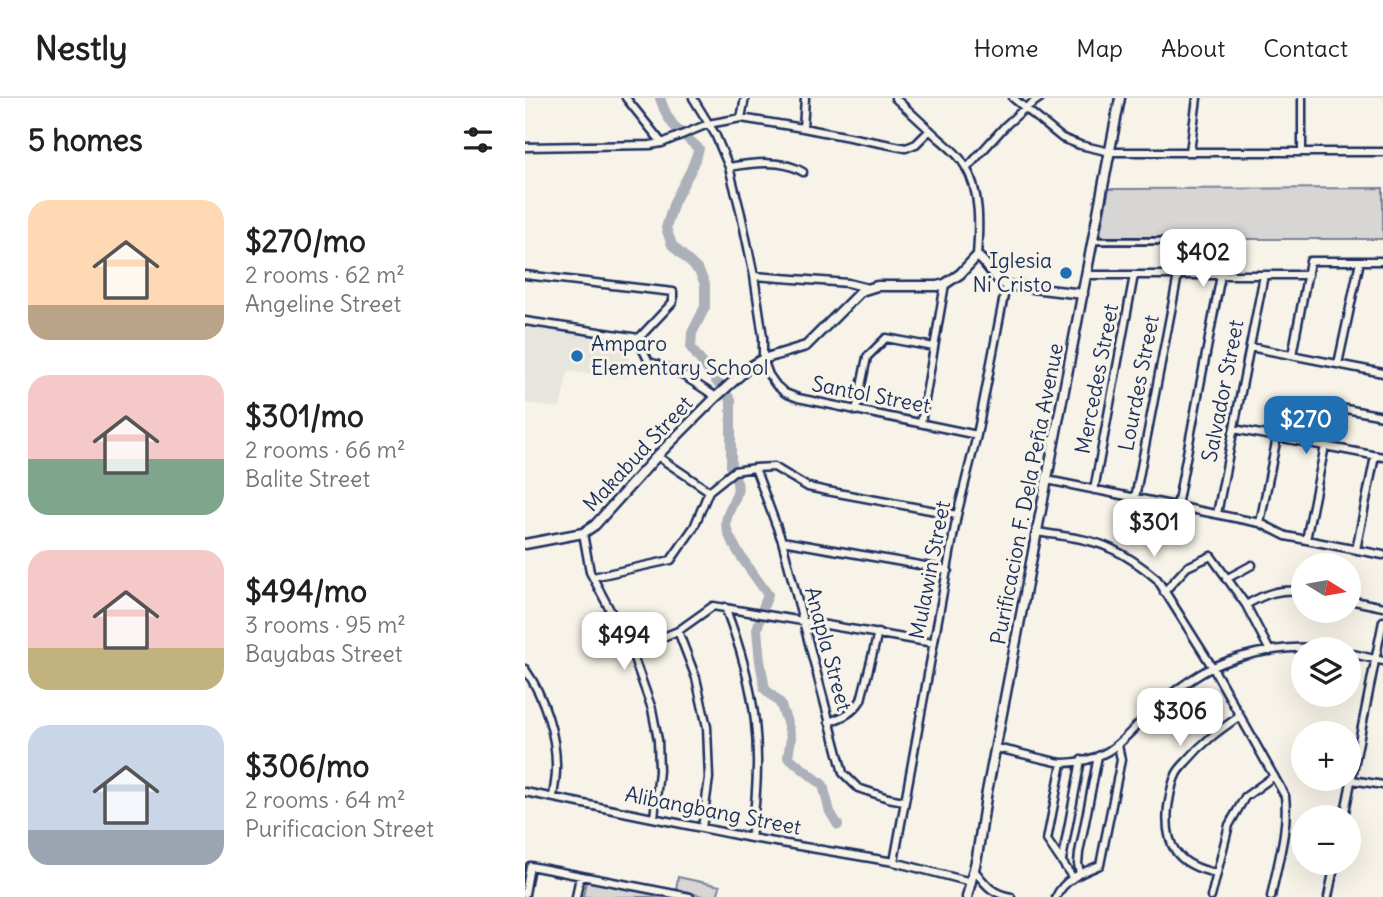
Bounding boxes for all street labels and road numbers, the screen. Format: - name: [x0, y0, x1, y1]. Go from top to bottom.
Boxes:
- street label: Mercedes Street: [1069, 302, 1124, 456]
- street label: Lourdes Street: [1112, 313, 1165, 453]
- street label: Salvador Street: [1196, 318, 1250, 464]
- street label: Purificacion F. Dela Peña Avenue: [984, 341, 1069, 647]
- street label: Santol Street: [809, 370, 933, 419]
- street label: Makabud Street: [577, 390, 698, 517]
- street label: Mulawin Street: [903, 498, 956, 641]
- street label: Anapla Street: [799, 584, 858, 714]
- street label: Alibangbang Street: [623, 780, 803, 841]

